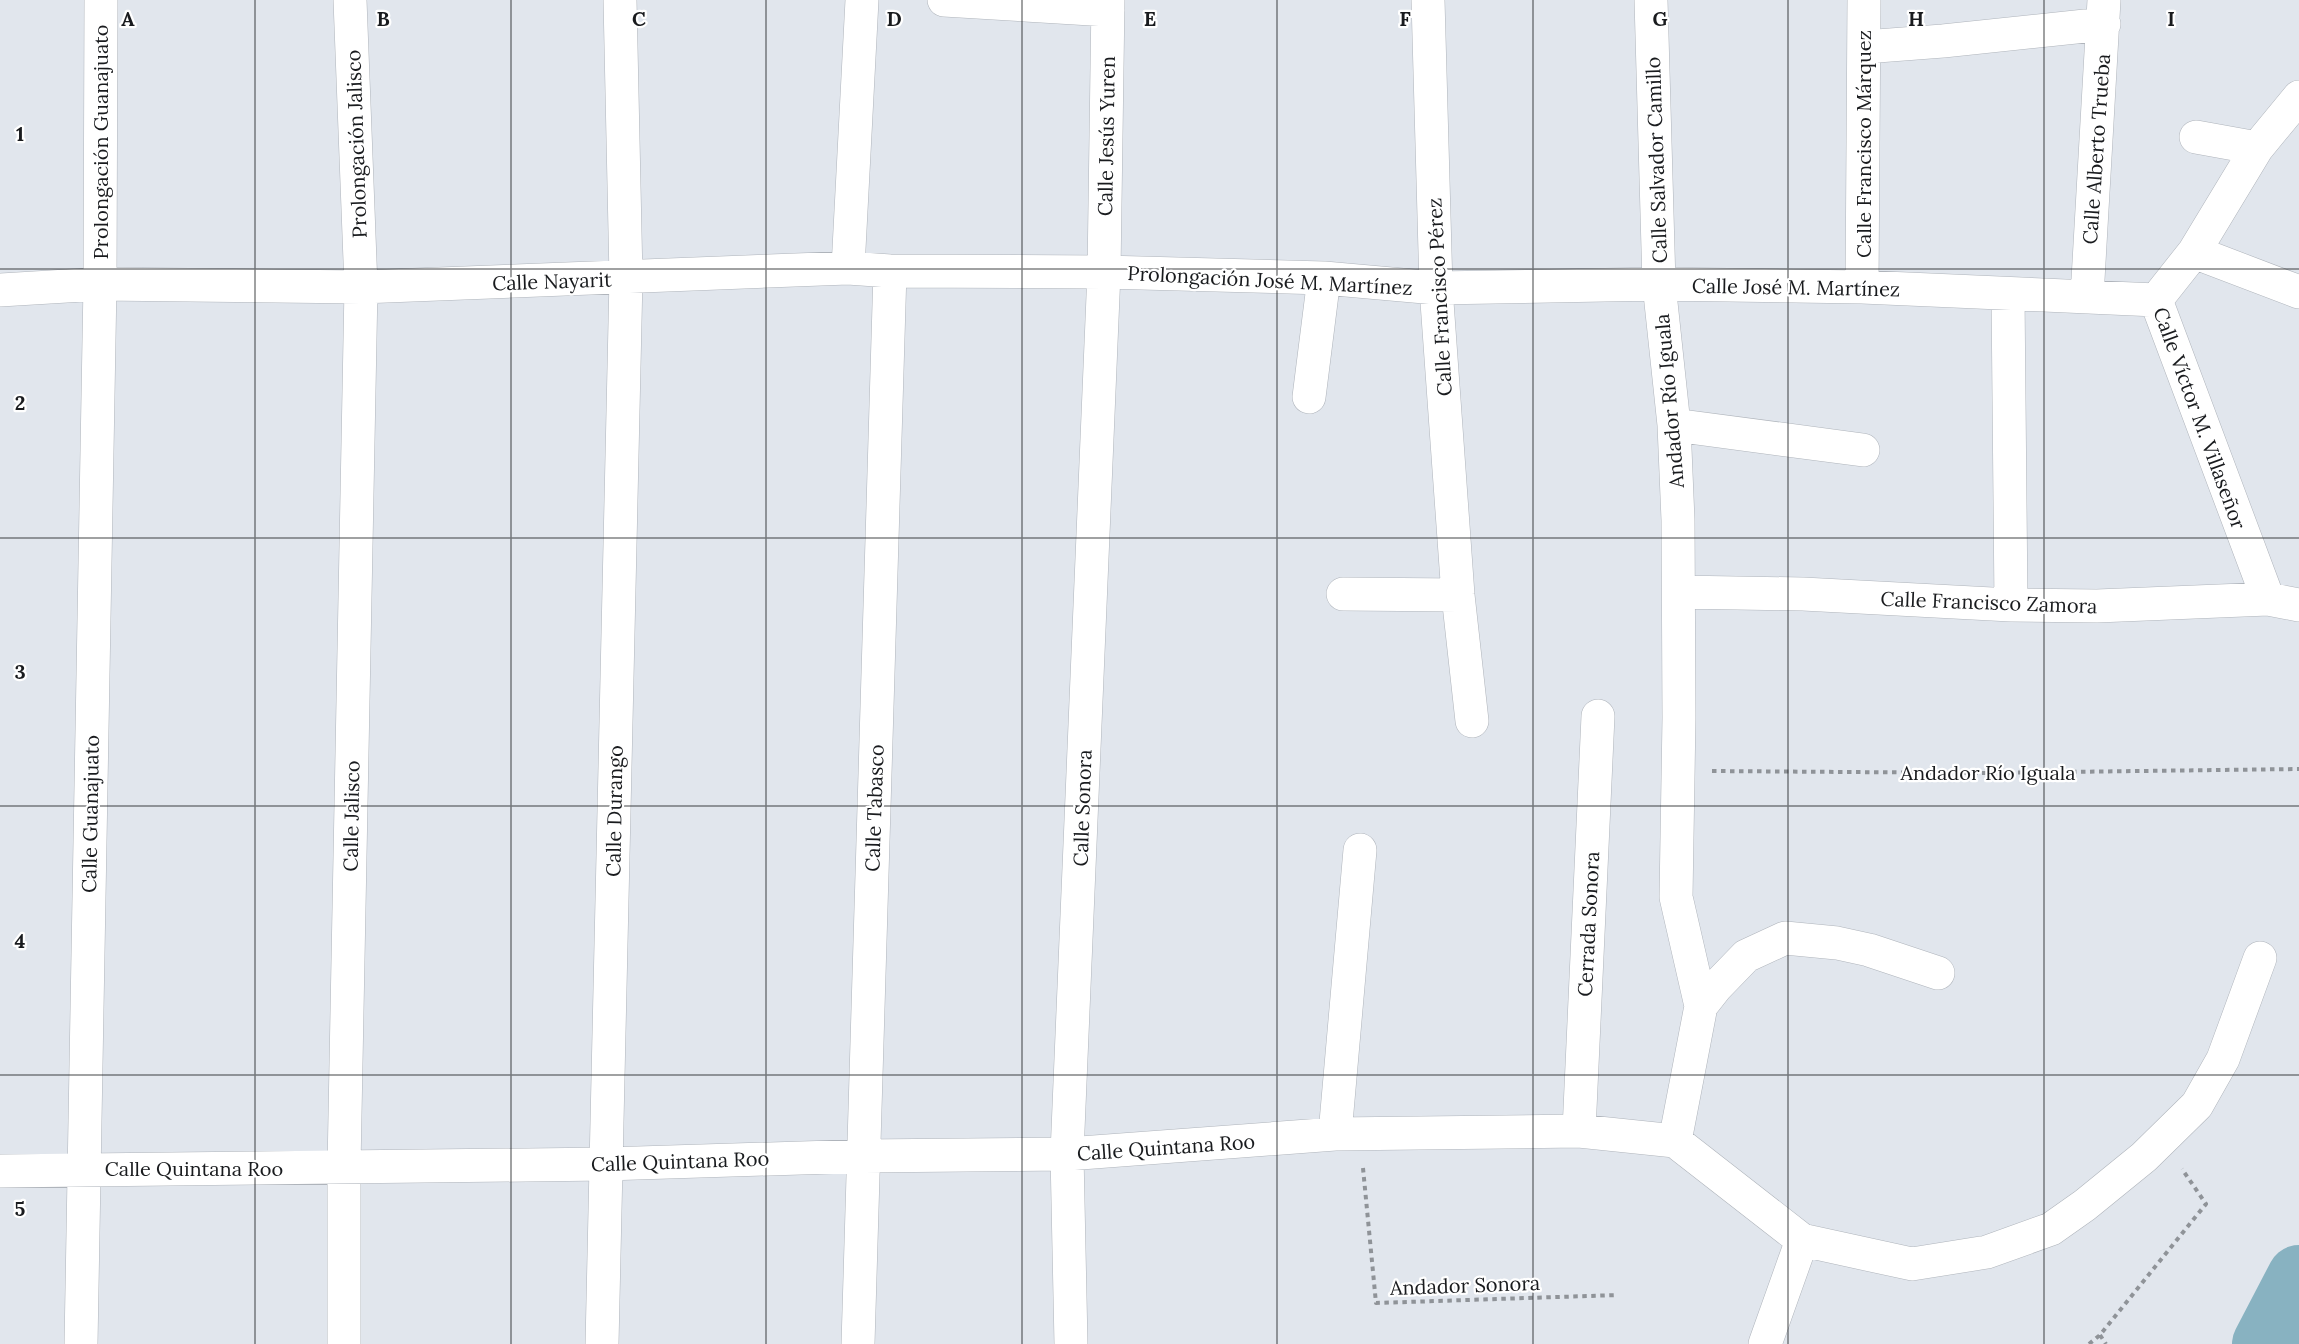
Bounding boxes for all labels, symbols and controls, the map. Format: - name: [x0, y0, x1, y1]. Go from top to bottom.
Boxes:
- text: A: [121, 6, 135, 31]
- text: B: [376, 6, 390, 31]
- text: C: [632, 6, 646, 31]
- text: D: [886, 6, 902, 31]
- text: E: [1144, 6, 1156, 31]
- text: F: [1399, 6, 1411, 31]
- text: G: [1652, 6, 1668, 31]
- text: H: [1908, 6, 1924, 31]
- text: I: [2167, 6, 2175, 31]
- street label: Prolongación Guanajuato: [88, 24, 113, 260]
- street label: Calle Francisco Márquez: [1851, 30, 1876, 258]
- street label: Prolongación Jalisco: [340, 49, 372, 239]
- street label: Calle Alberto Trueba: [2077, 53, 2115, 245]
- street label: Calle Jesús Yuren: [1092, 56, 1120, 216]
- street label: Calle Salvador Camillo: [1640, 56, 1672, 264]
- text: 1: [16, 121, 24, 146]
- street label: Calle Francisco Pérez: [1421, 197, 1457, 397]
- street label: Prolongación José M. Martínez: [1127, 260, 1413, 300]
- street label: Calle Nayarit: [492, 266, 613, 296]
- street label: Calle José M. Martínez: [1692, 273, 1900, 301]
- street label: Calle Víctor M. Villaseñor: [2148, 304, 2252, 533]
- street label: Andador Río Iguala: [1649, 313, 1689, 490]
- text: 2: [15, 390, 25, 415]
- street label: Calle Francisco Zamora: [1880, 586, 2098, 618]
- text: 3: [14, 659, 26, 684]
- street label: Calle Guanajuato: [76, 735, 104, 893]
- street label: Calle Tabasco: [859, 744, 889, 872]
- street label: Calle Durango: [600, 745, 628, 877]
- street label: Calle Sonora: [1067, 749, 1097, 867]
- street label: Calle Jalisco: [338, 760, 364, 872]
- street label: Andador Río Iguala: [1899, 760, 2076, 785]
- street label: Cerrada Sonora: [1572, 851, 1604, 997]
- text: 4: [15, 928, 26, 953]
- street label: Calle Quintana Roo: [1076, 1128, 1256, 1166]
- street label: Calle Quintana Roo: [590, 1145, 770, 1177]
- street label: Calle Quintana Roo: [105, 1156, 283, 1181]
- text: 5: [15, 1196, 26, 1221]
- street label: Andador Sonora: [1388, 1270, 1541, 1300]

